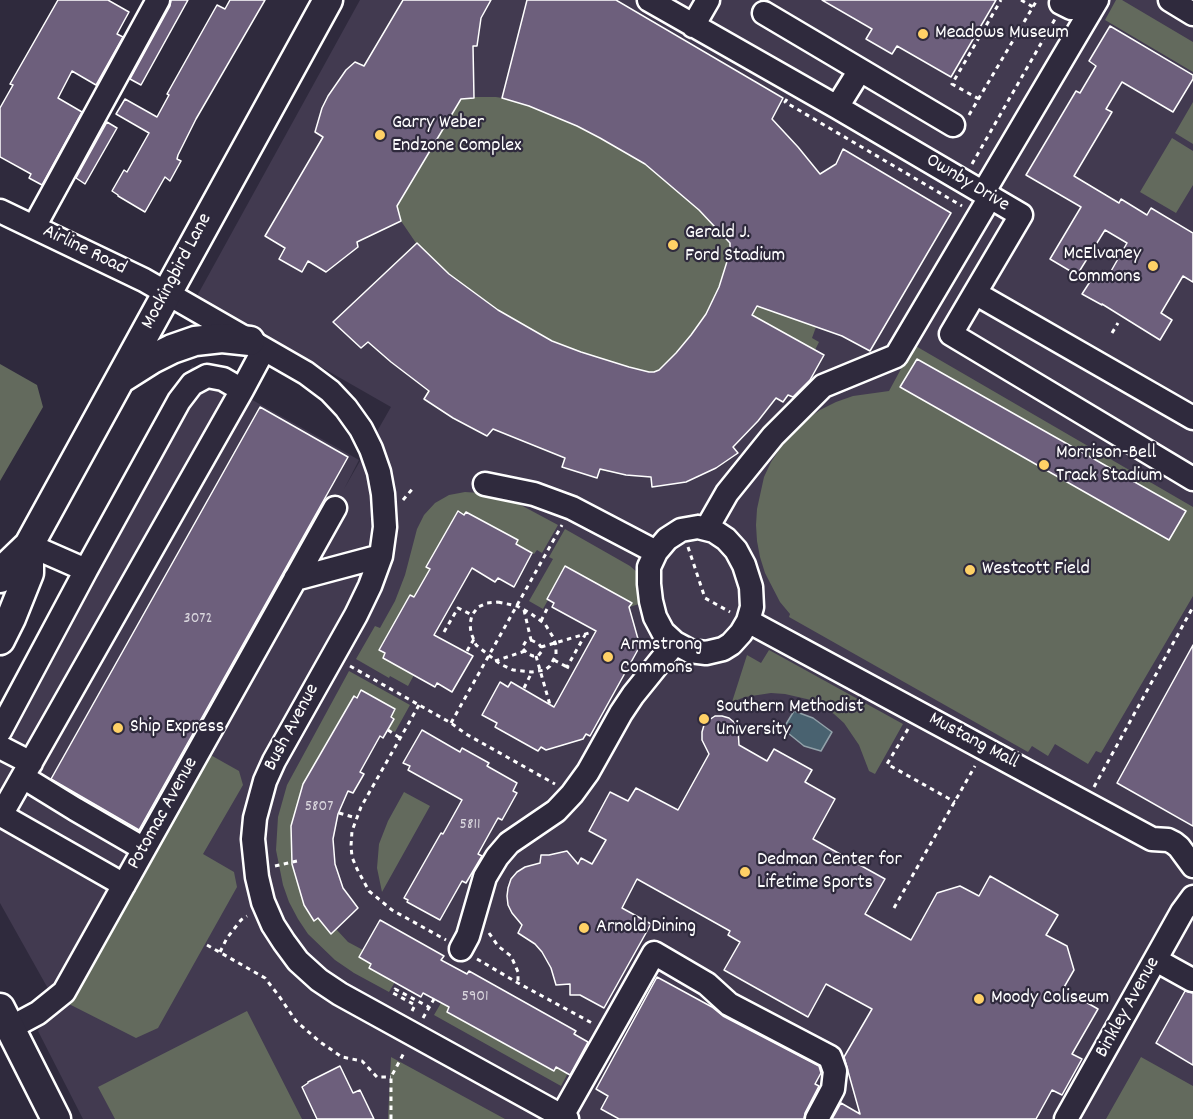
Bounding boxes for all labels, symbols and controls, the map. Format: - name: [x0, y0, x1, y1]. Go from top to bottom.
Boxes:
- place label: Meadows Museum: [935, 22, 1069, 46]
- marker: Meadows Museum: [916, 27, 930, 41]
- place label: Garry Weber Endzone Complex: [392, 112, 522, 159]
- marker: Garry Weber Endzone Complex: [373, 128, 387, 142]
- street label: Ownby Drive: [921, 150, 1013, 218]
- street label: Mockingbird Lane: [137, 210, 219, 334]
- street label: Airline Road: [38, 220, 130, 282]
- place label: Gerald J. Ford Stadium: [685, 222, 785, 269]
- marker: Gerald J. Ford Stadium: [666, 238, 680, 252]
- place label: McElvaney Commons: [1064, 243, 1141, 290]
- marker: McElvaney Commons: [1146, 259, 1160, 273]
- place label: Morrison-Bell Track Stadium: [1056, 442, 1163, 489]
- marker: Morrison-Bell Track Stadium: [1037, 458, 1051, 472]
- place label: Westcott Field: [982, 558, 1090, 582]
- marker: Westcott Field: [963, 563, 977, 577]
- house number: 3072: [184, 610, 212, 630]
- place label: Armstrong Commons: [620, 634, 702, 681]
- marker: Armstrong Commons: [601, 650, 615, 664]
- street label: Bush Avenue: [260, 680, 326, 776]
- place label: Southern Methodist University: [716, 696, 864, 743]
- street label: Mustang Mall: [924, 708, 1022, 776]
- marker: Southern Methodist University: [697, 712, 711, 726]
- place label: Ship Express: [130, 716, 224, 740]
- marker: Ship Express: [111, 721, 125, 735]
- street label: Potomac Avenue: [123, 754, 205, 874]
- house number: 5807: [305, 798, 333, 818]
- house number: 5811: [460, 816, 480, 836]
- place label: Dedman Center for Lifetime Sports: [757, 849, 902, 896]
- marker: Dedman Center for Lifetime Sports: [738, 865, 752, 879]
- place label: Arnold Dining: [596, 916, 696, 940]
- marker: Arnold Dining: [577, 921, 591, 935]
- street label: Binkley Avenue: [1091, 953, 1167, 1063]
- place label: Moody Coliseum: [991, 987, 1109, 1011]
- house number: 5901: [462, 988, 488, 1008]
- marker: Moody Coliseum: [972, 992, 986, 1006]

